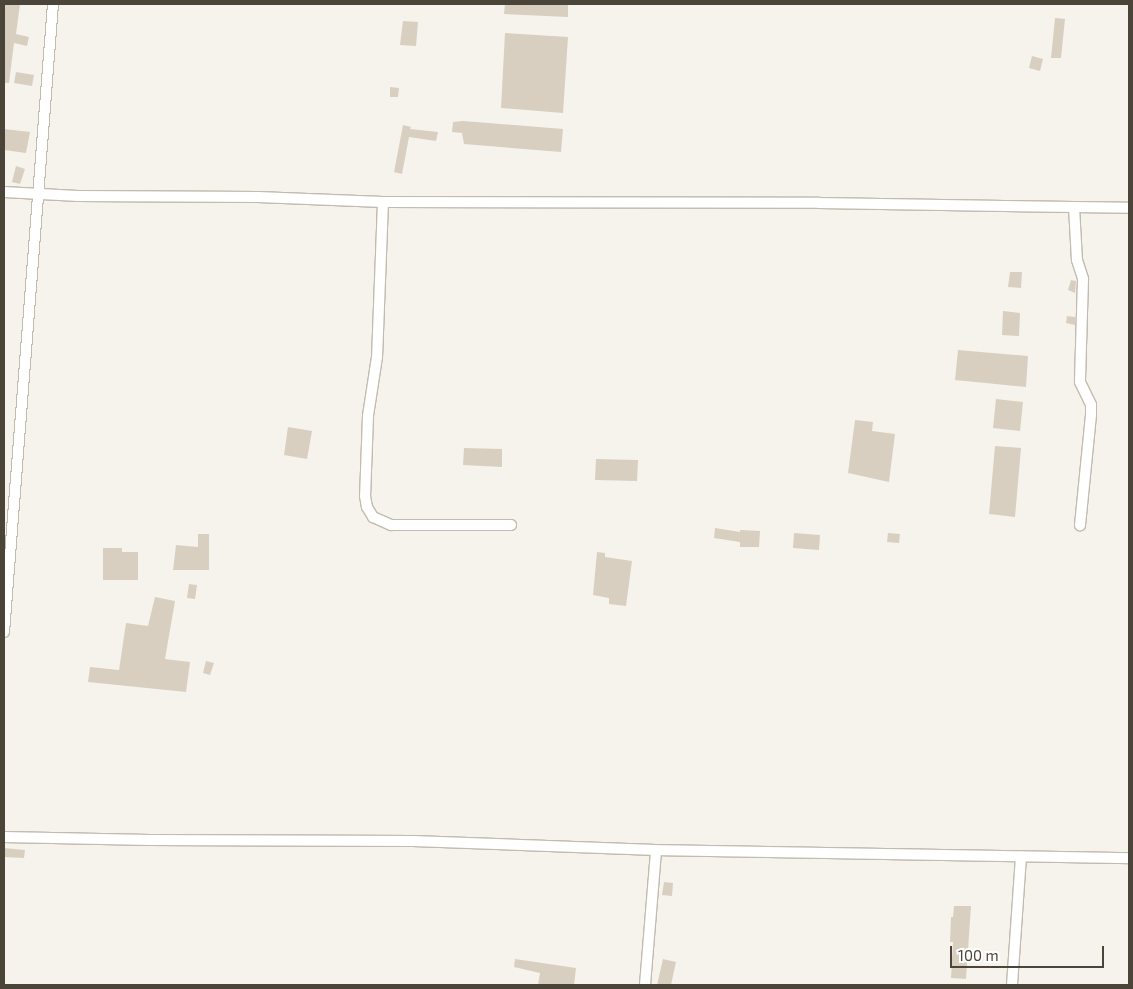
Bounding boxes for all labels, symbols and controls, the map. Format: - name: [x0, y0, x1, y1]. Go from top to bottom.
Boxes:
- scale bar: [953, 936, 1107, 968]
- text: 100 m: [958, 946, 999, 964]

